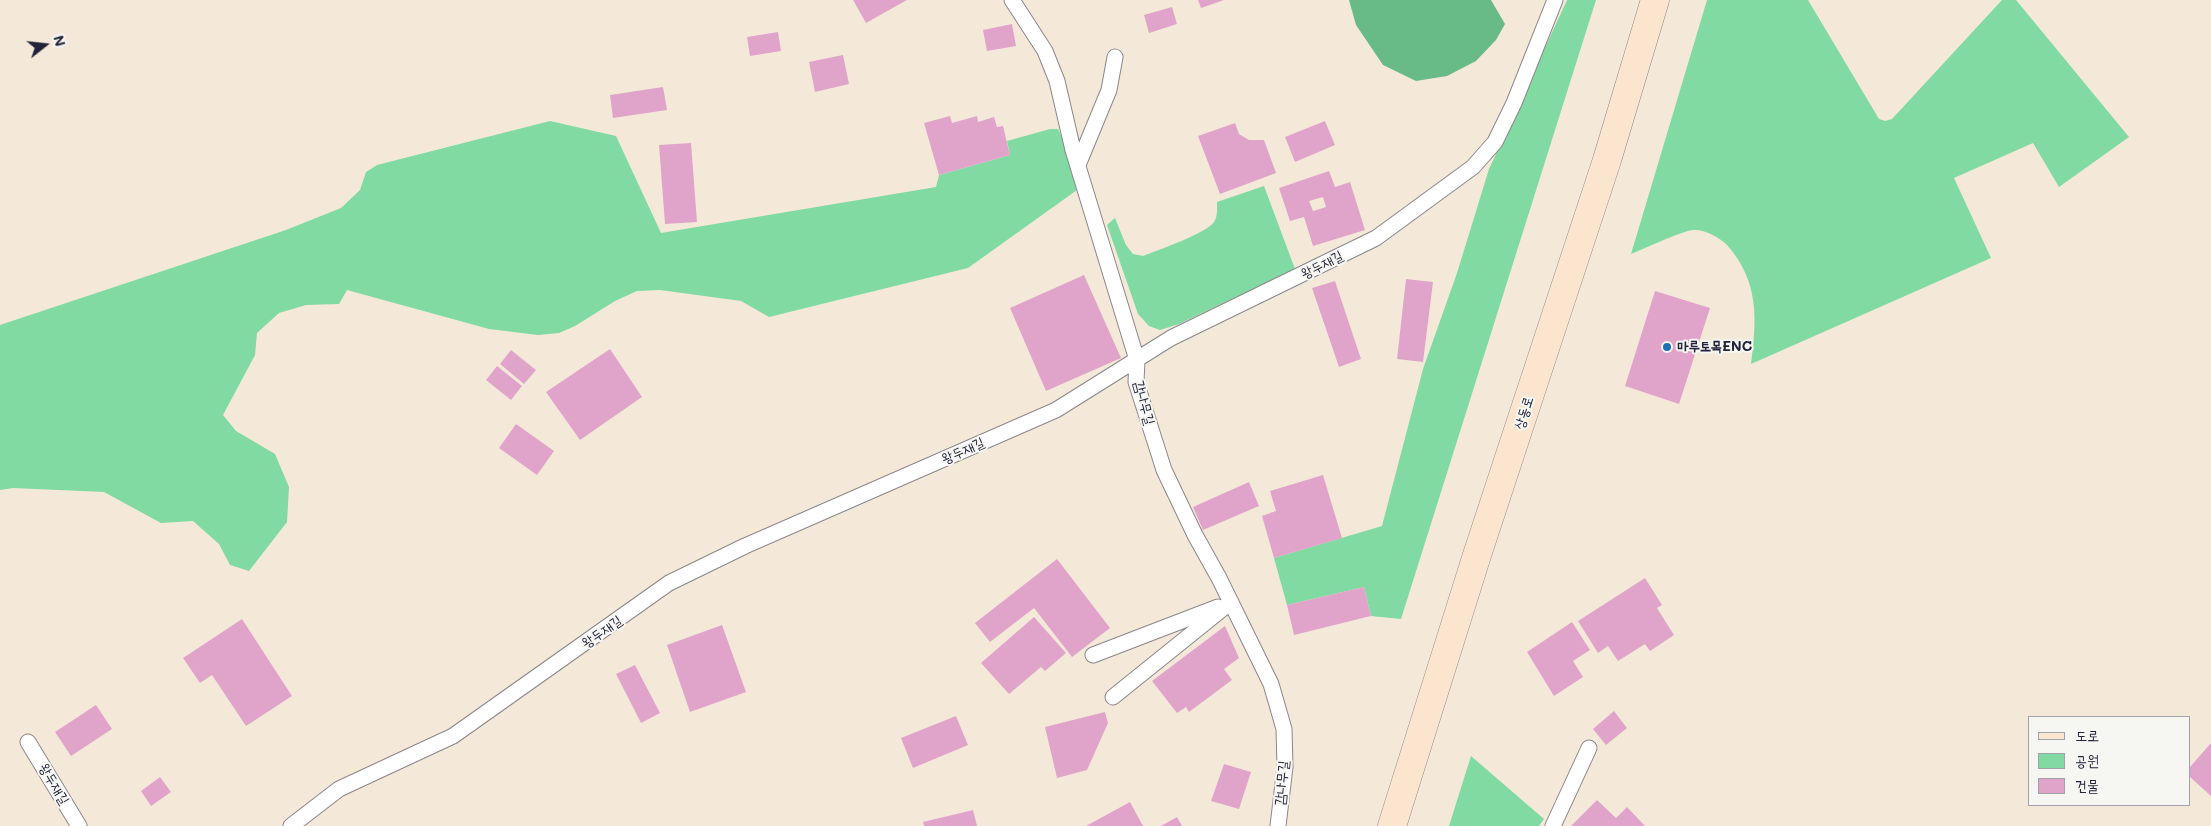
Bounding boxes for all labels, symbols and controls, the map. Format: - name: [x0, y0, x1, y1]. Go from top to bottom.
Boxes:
- north arrow: [20, 20, 70, 70]
- text: N: [49, 33, 70, 48]
- street label: 왕두재길: [1298, 247, 1346, 283]
- place label: 마루토목ENC: [1677, 339, 1752, 355]
- marker: 마루토목ENC: [1661, 341, 1673, 353]
- street label: 감나무길: [1130, 379, 1158, 427]
- street label: 상동로: [1511, 394, 1537, 432]
- street label: 왕두재길: [939, 434, 987, 468]
- street label: 왕두재길: [579, 612, 625, 652]
- legend: [2028, 716, 2191, 806]
- text: 도로: [2075, 725, 2099, 745]
- text: 공원: [2075, 750, 2099, 770]
- street label: 왕두재길: [35, 760, 73, 808]
- street label: 감나무길: [1272, 760, 1292, 806]
- text: 건물: [2075, 775, 2099, 795]

